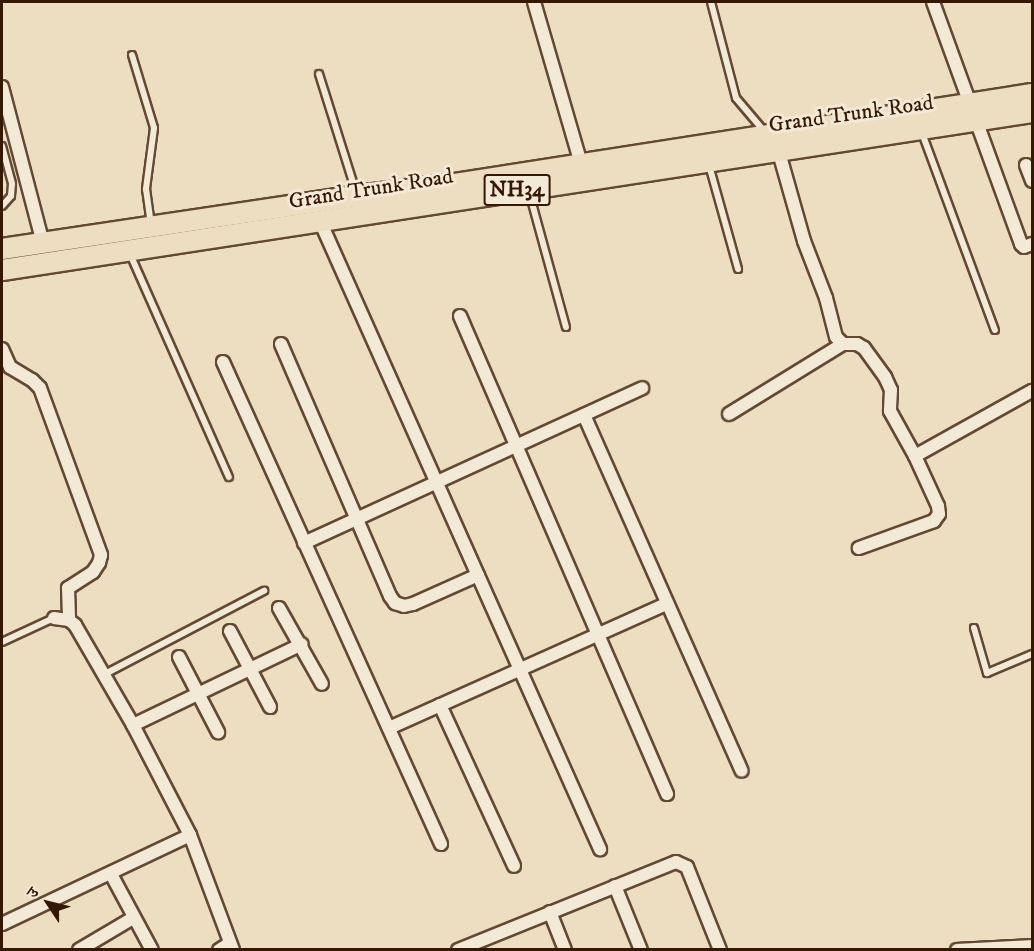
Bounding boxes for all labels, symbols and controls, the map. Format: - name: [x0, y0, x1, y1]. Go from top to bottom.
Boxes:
- street label: Grand Trunk Road: [767, 89, 935, 139]
- street label: Grand Trunk Road: [287, 163, 455, 215]
- road number: NH34: [482, 172, 552, 208]
- north arrow: [18, 873, 78, 933]
- text: उ: [23, 884, 44, 902]

